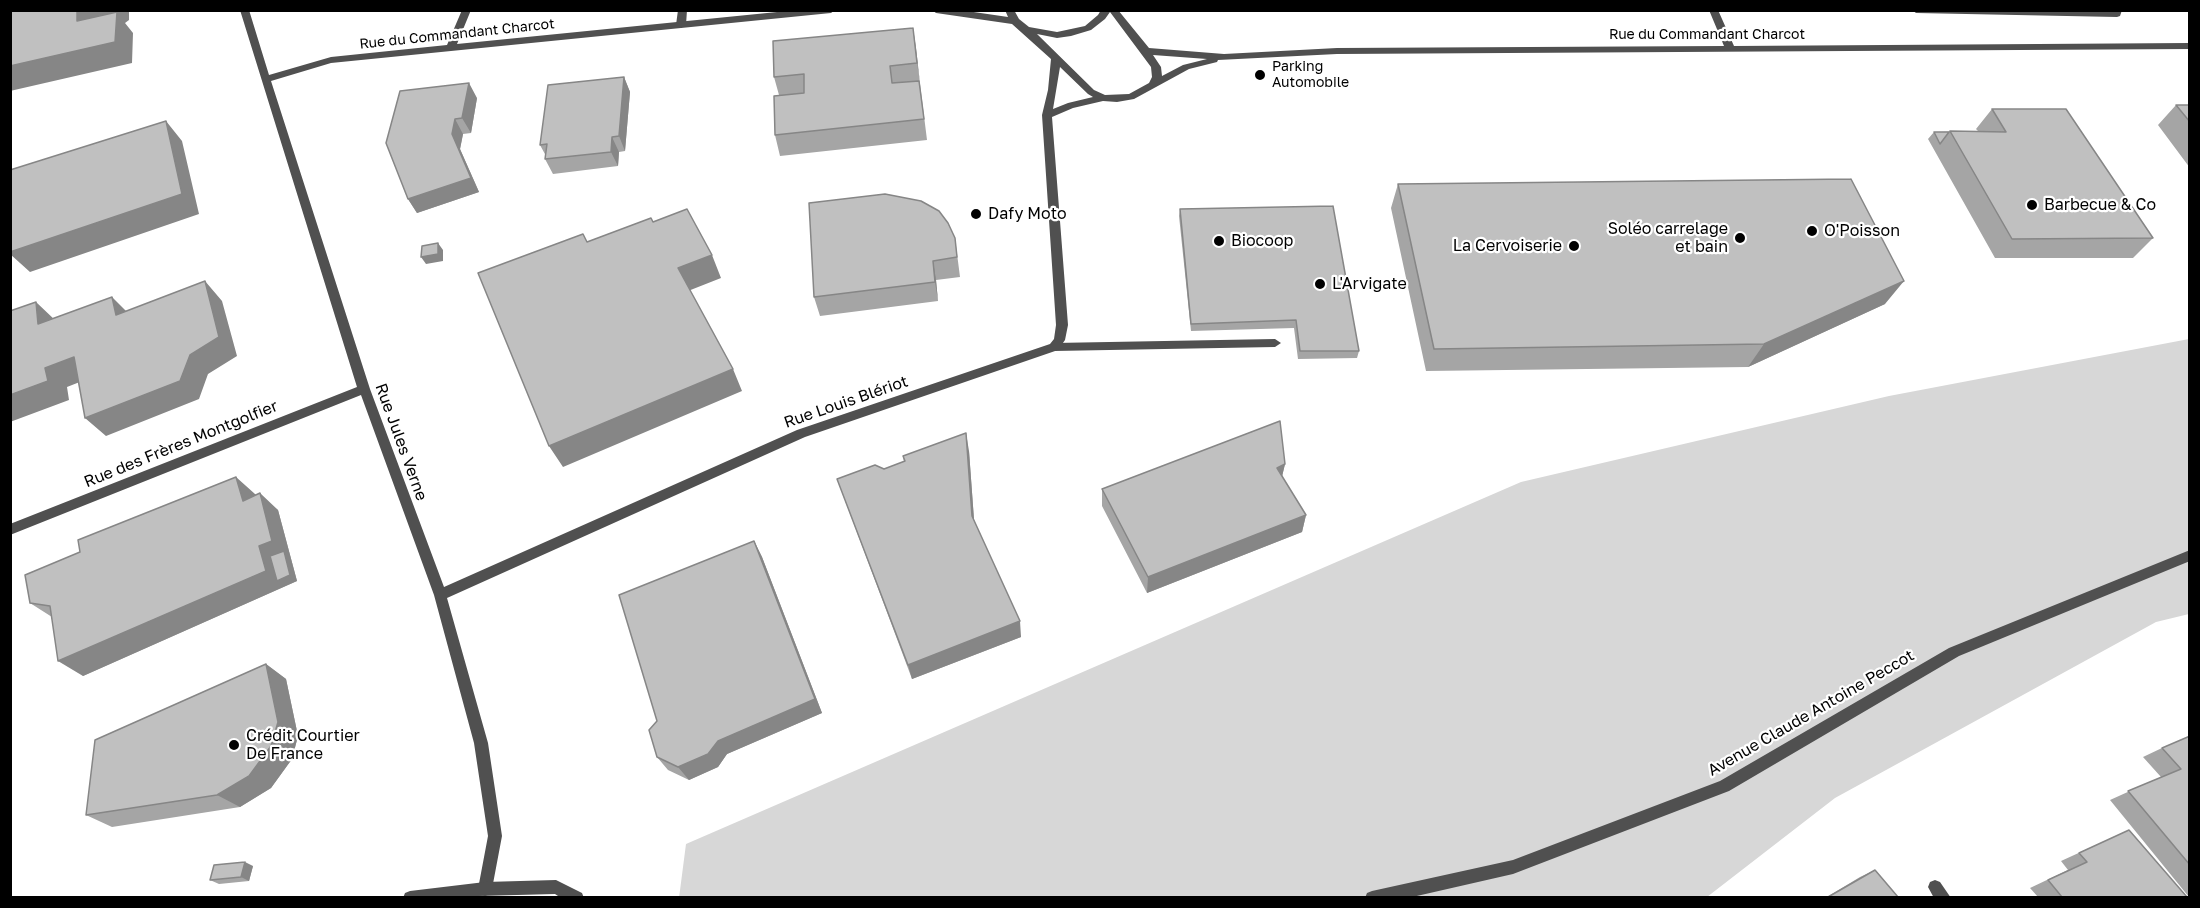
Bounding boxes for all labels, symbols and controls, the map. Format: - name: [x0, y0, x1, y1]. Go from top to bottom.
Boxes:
- street label: Rue du Commandant Charcot: [359, 15, 555, 53]
- street label: Rue du Commandant Charcot: [1609, 27, 1805, 43]
- place label: Parking Automobile: [1272, 59, 1349, 92]
- marker: Parking Automobile: [1253, 68, 1267, 82]
- place label: Barbecue & Co: [2044, 195, 2156, 215]
- marker: Barbecue & Co: [2025, 198, 2039, 212]
- place label: Dafy Moto: [988, 204, 1067, 224]
- marker: Dafy Moto: [969, 207, 983, 221]
- place label: Soléo carrelage et bain: [1608, 219, 1728, 257]
- place label: O'Poisson: [1824, 221, 1900, 241]
- marker: O'Poisson: [1805, 224, 1819, 238]
- place label: Biocoop: [1231, 231, 1293, 251]
- marker: Soléo carrelage et bain: [1733, 231, 1747, 245]
- marker: Biocoop: [1212, 234, 1226, 248]
- place label: La Cervoiserie: [1453, 236, 1562, 256]
- marker: La Cervoiserie: [1567, 239, 1581, 253]
- place label: L'Arvigate: [1332, 274, 1407, 294]
- marker: L'Arvigate: [1313, 277, 1327, 291]
- street label: Rue Louis Blériot: [781, 372, 911, 432]
- street label: Rue Jules Verne: [371, 381, 431, 503]
- street label: Rue des Frères Montgolfier: [81, 396, 281, 492]
- street label: Avenue Claude Antoine Peccot: [1704, 646, 1918, 780]
- place label: Crédit Courtier De France: [246, 726, 360, 764]
- marker: Crédit Courtier De France: [227, 738, 241, 752]

